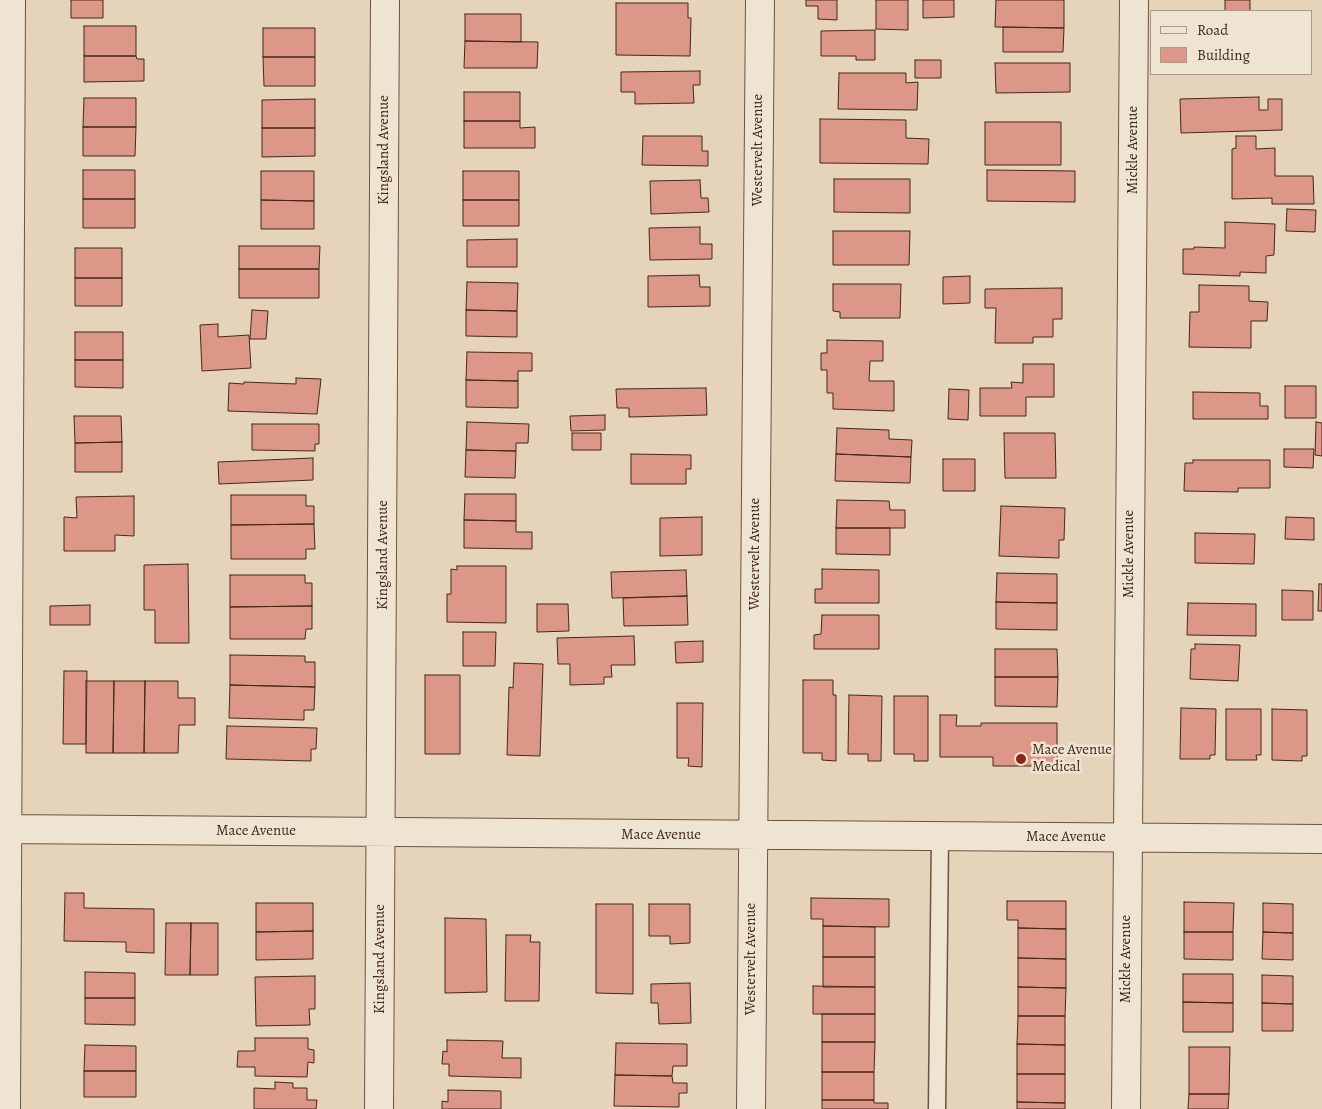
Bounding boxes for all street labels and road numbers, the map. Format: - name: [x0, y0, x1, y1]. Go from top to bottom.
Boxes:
- street label: Westervelt Avenue: [749, 94, 767, 206]
- street label: Kingsland Avenue: [375, 95, 393, 205]
- street label: Mickle Avenue: [1124, 106, 1142, 194]
- street label: Westervelt Avenue: [746, 498, 764, 610]
- street label: Kingsland Avenue: [374, 500, 392, 610]
- street label: Mickle Avenue: [1120, 510, 1138, 598]
- street label: Mace Avenue: [216, 822, 296, 840]
- street label: Mace Avenue: [621, 826, 701, 844]
- street label: Mace Avenue: [1026, 828, 1106, 846]
- street label: Westervelt Avenue: [742, 903, 760, 1015]
- street label: Kingsland Avenue: [371, 904, 389, 1014]
- street label: Mickle Avenue: [1117, 915, 1135, 1003]

